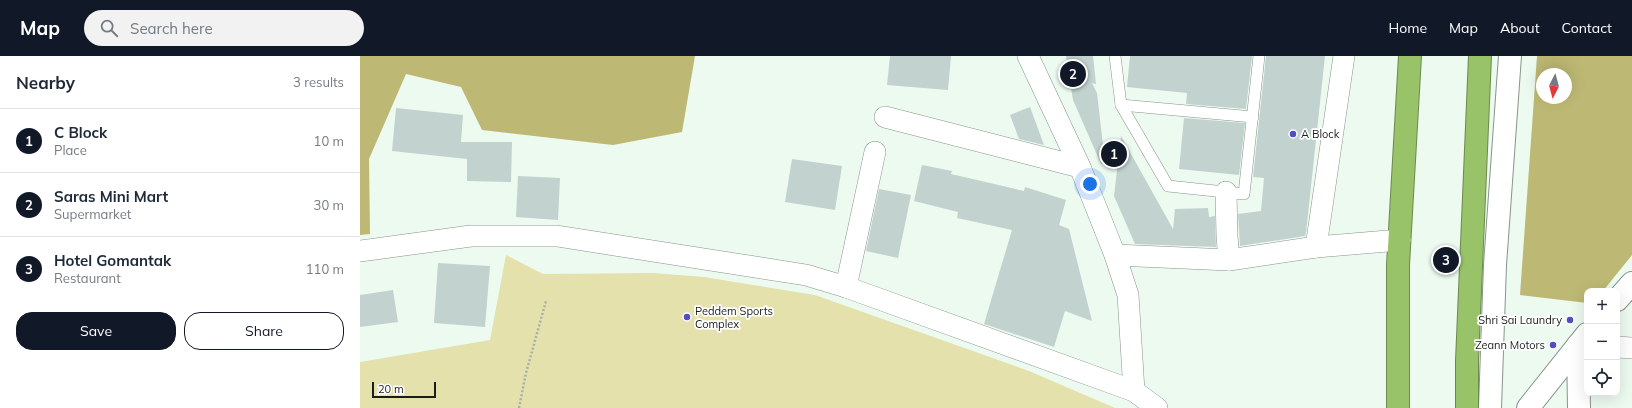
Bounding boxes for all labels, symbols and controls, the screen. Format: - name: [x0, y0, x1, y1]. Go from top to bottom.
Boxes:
- search box: [84, 10, 364, 46]
- text: Map: [20, 16, 60, 40]
- icon: search: [98, 17, 120, 39]
- text: Search here: [130, 19, 213, 38]
- text: Home: [1388, 19, 1427, 37]
- text: Map: [1449, 19, 1478, 37]
- text: About: [1500, 19, 1540, 37]
- text: Contact: [1562, 19, 1612, 37]
- pin: 2: [1060, 59, 1086, 89]
- north arrow: [1536, 68, 1572, 104]
- text: Nearby: [16, 72, 75, 93]
- text: 3 results: [293, 74, 344, 90]
- text: C Block: [54, 123, 107, 142]
- place label: A Block: [1301, 127, 1340, 141]
- marker: A Block: [1288, 129, 1298, 139]
- text: 1: [25, 133, 33, 149]
- text: 10 m: [314, 133, 344, 149]
- pin: 1: [1101, 139, 1127, 169]
- text: Place: [54, 142, 87, 158]
- your location: [1080, 174, 1100, 194]
- text: Saras Mini Mart: [54, 187, 168, 206]
- text: 2: [25, 197, 33, 213]
- text: 30 m: [314, 197, 344, 213]
- text: Supermarket: [54, 206, 131, 222]
- pin: 3: [1433, 245, 1459, 275]
- text: Hotel Gomantak: [54, 251, 171, 270]
- text: 3: [25, 261, 33, 277]
- text: 110 m: [306, 261, 344, 277]
- text: Restaurant: [54, 270, 121, 286]
- map controls: [1584, 288, 1620, 396]
- button: +: [1584, 288, 1620, 324]
- place label: Peddem Sports Complex: [695, 304, 773, 331]
- button: Save: [16, 312, 176, 350]
- button: Share: [184, 312, 344, 350]
- marker: Peddem Sports Complex: [682, 312, 692, 322]
- place label: Shri Sai Laundry: [1478, 313, 1562, 327]
- marker: Shri Sai Laundry: [1565, 315, 1575, 325]
- button: −: [1584, 324, 1620, 360]
- place label: Zeann Motors: [1475, 338, 1545, 352]
- marker: Zeann Motors: [1548, 340, 1558, 350]
- button: locate: [1584, 360, 1620, 396]
- scale bar: [372, 380, 436, 399]
- text: 20 m: [378, 382, 404, 396]

